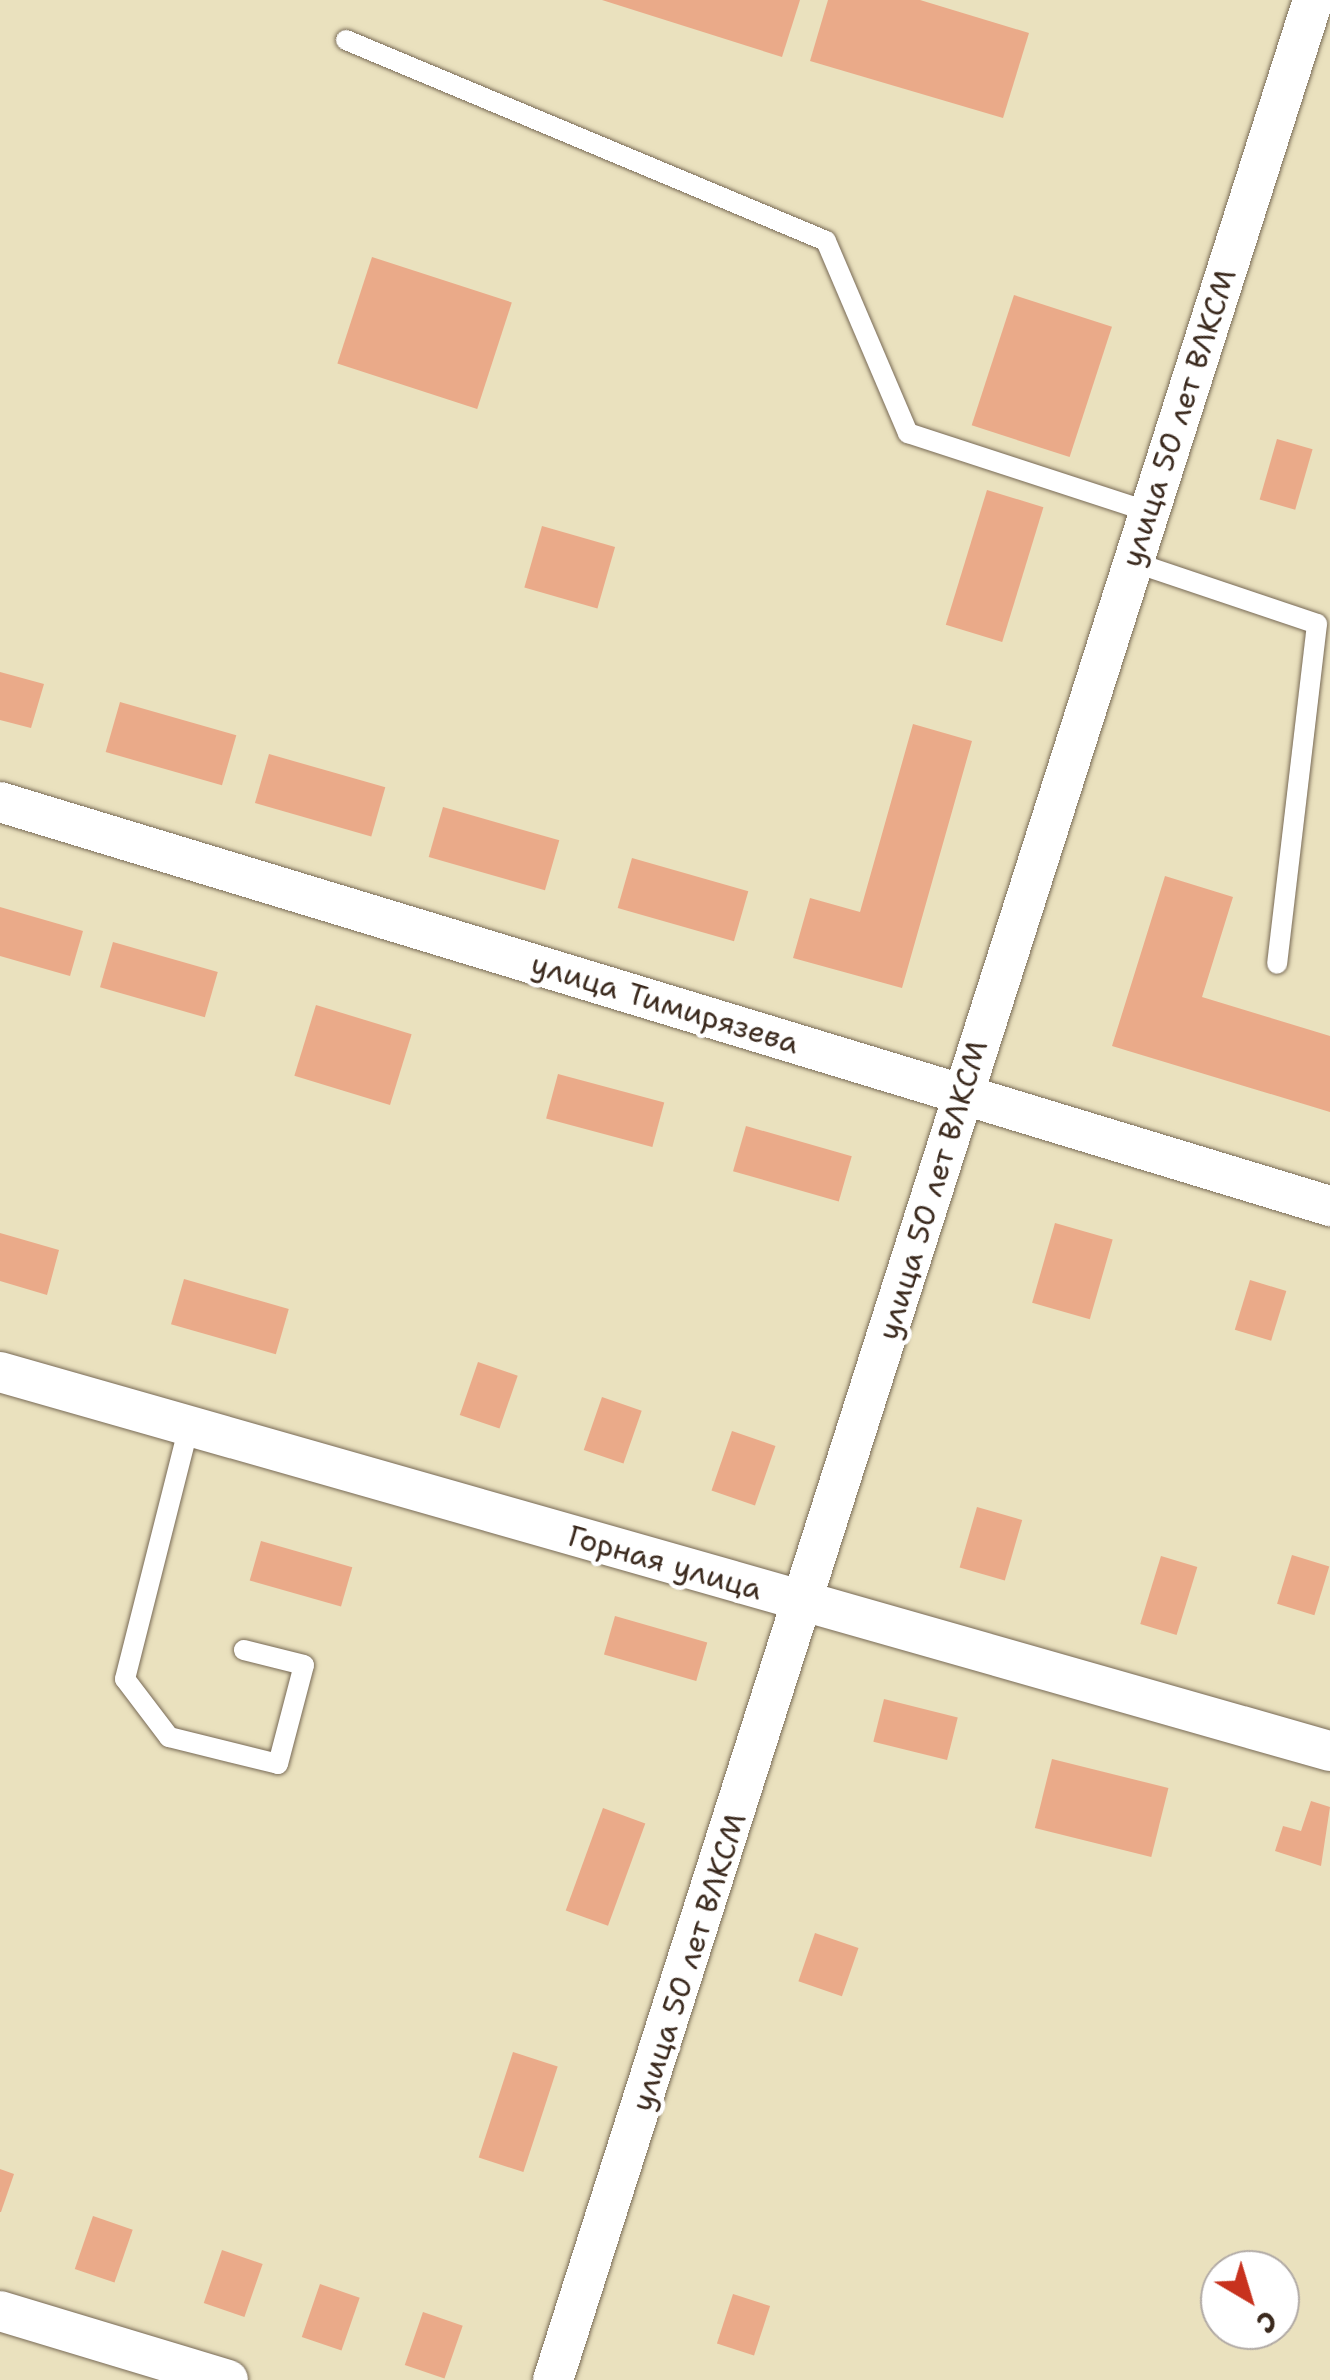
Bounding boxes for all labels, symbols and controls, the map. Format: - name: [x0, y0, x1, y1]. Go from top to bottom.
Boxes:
- street label: улица 50 лет ВЛКСМ: [1114, 264, 1244, 572]
- street label: улица Тимирязева: [527, 946, 803, 1062]
- street label: улица 50 лет ВЛКСМ: [870, 1036, 996, 1344]
- street label: Горная улица: [564, 1518, 766, 1608]
- street label: улица 50 лет ВЛКСМ: [624, 1808, 754, 2116]
- north arrow: [1200, 2250, 1300, 2350]
- text: С: [1249, 2302, 1286, 2342]

